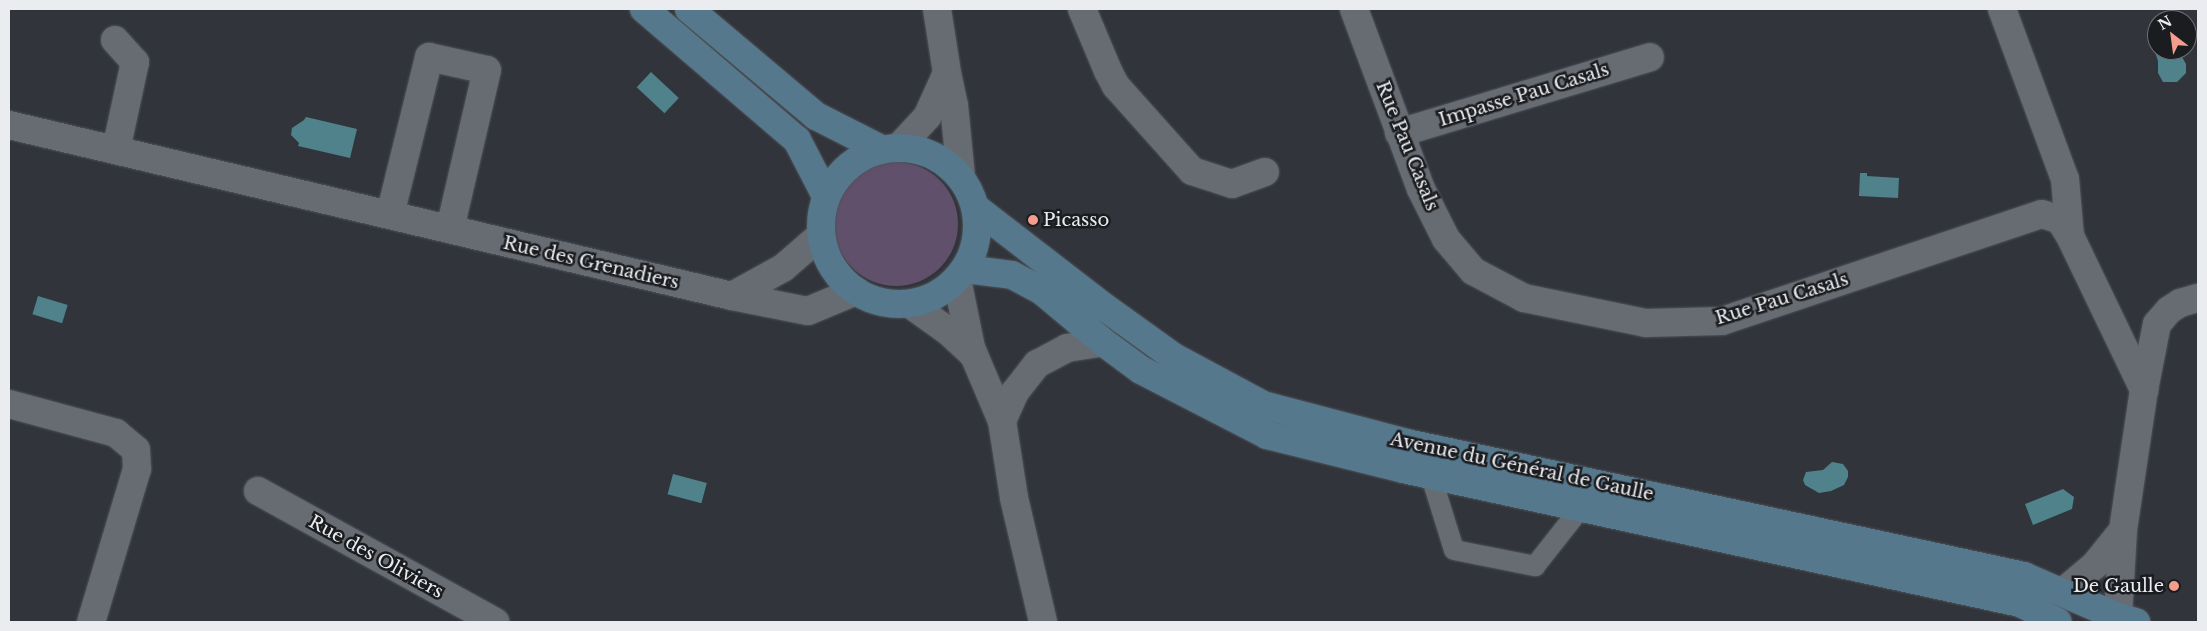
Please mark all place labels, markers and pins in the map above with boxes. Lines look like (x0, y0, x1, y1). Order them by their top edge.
place label: Picasso (1043, 209, 1109, 231)
marker: Picasso (1027, 214, 1039, 226)
place label: De Gaulle (2073, 575, 2164, 597)
marker: De Gaulle (2168, 580, 2180, 592)

